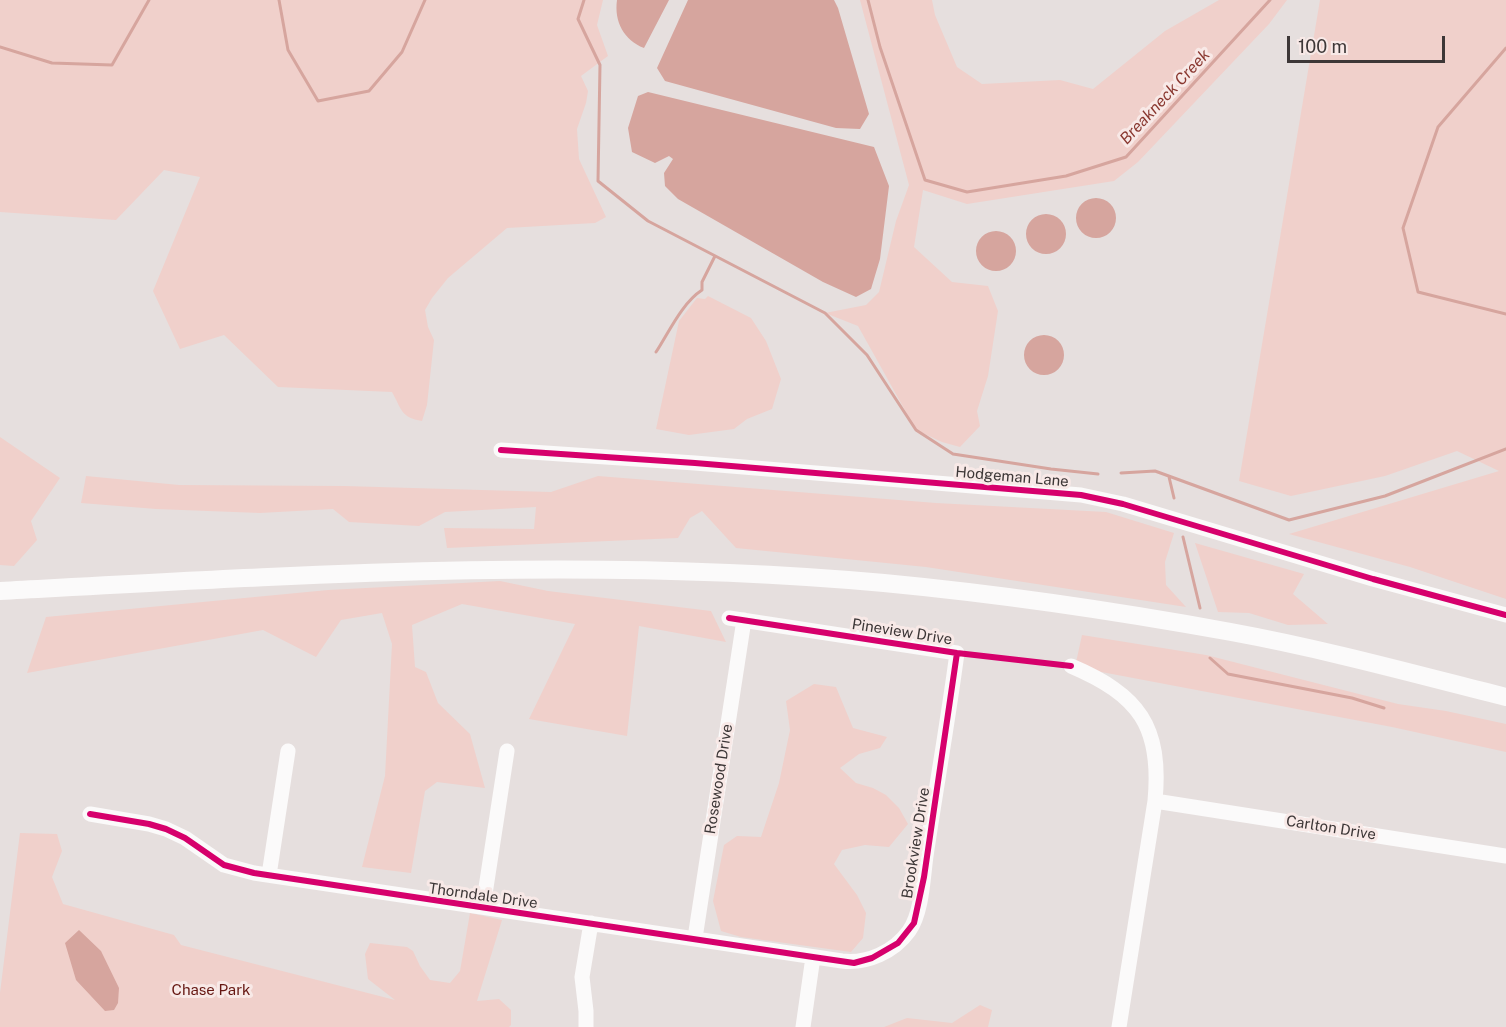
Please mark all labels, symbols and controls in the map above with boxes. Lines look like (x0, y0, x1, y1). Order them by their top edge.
scale bar (1290, 24, 1448, 62)
text: 100 m (1298, 36, 1347, 57)
water label: Breakneck Creek (1116, 45, 1214, 149)
street label: Hodgeman Lane (955, 463, 1069, 491)
street label: Pineview Drive (851, 615, 953, 649)
street label: Rosewood Drive (701, 723, 737, 835)
street label: Brookview Drive (898, 786, 934, 900)
street label: Carlton Drive (1285, 812, 1377, 844)
street label: Thorndale Drive (427, 879, 539, 913)
park label: Chase Park (172, 981, 250, 999)

